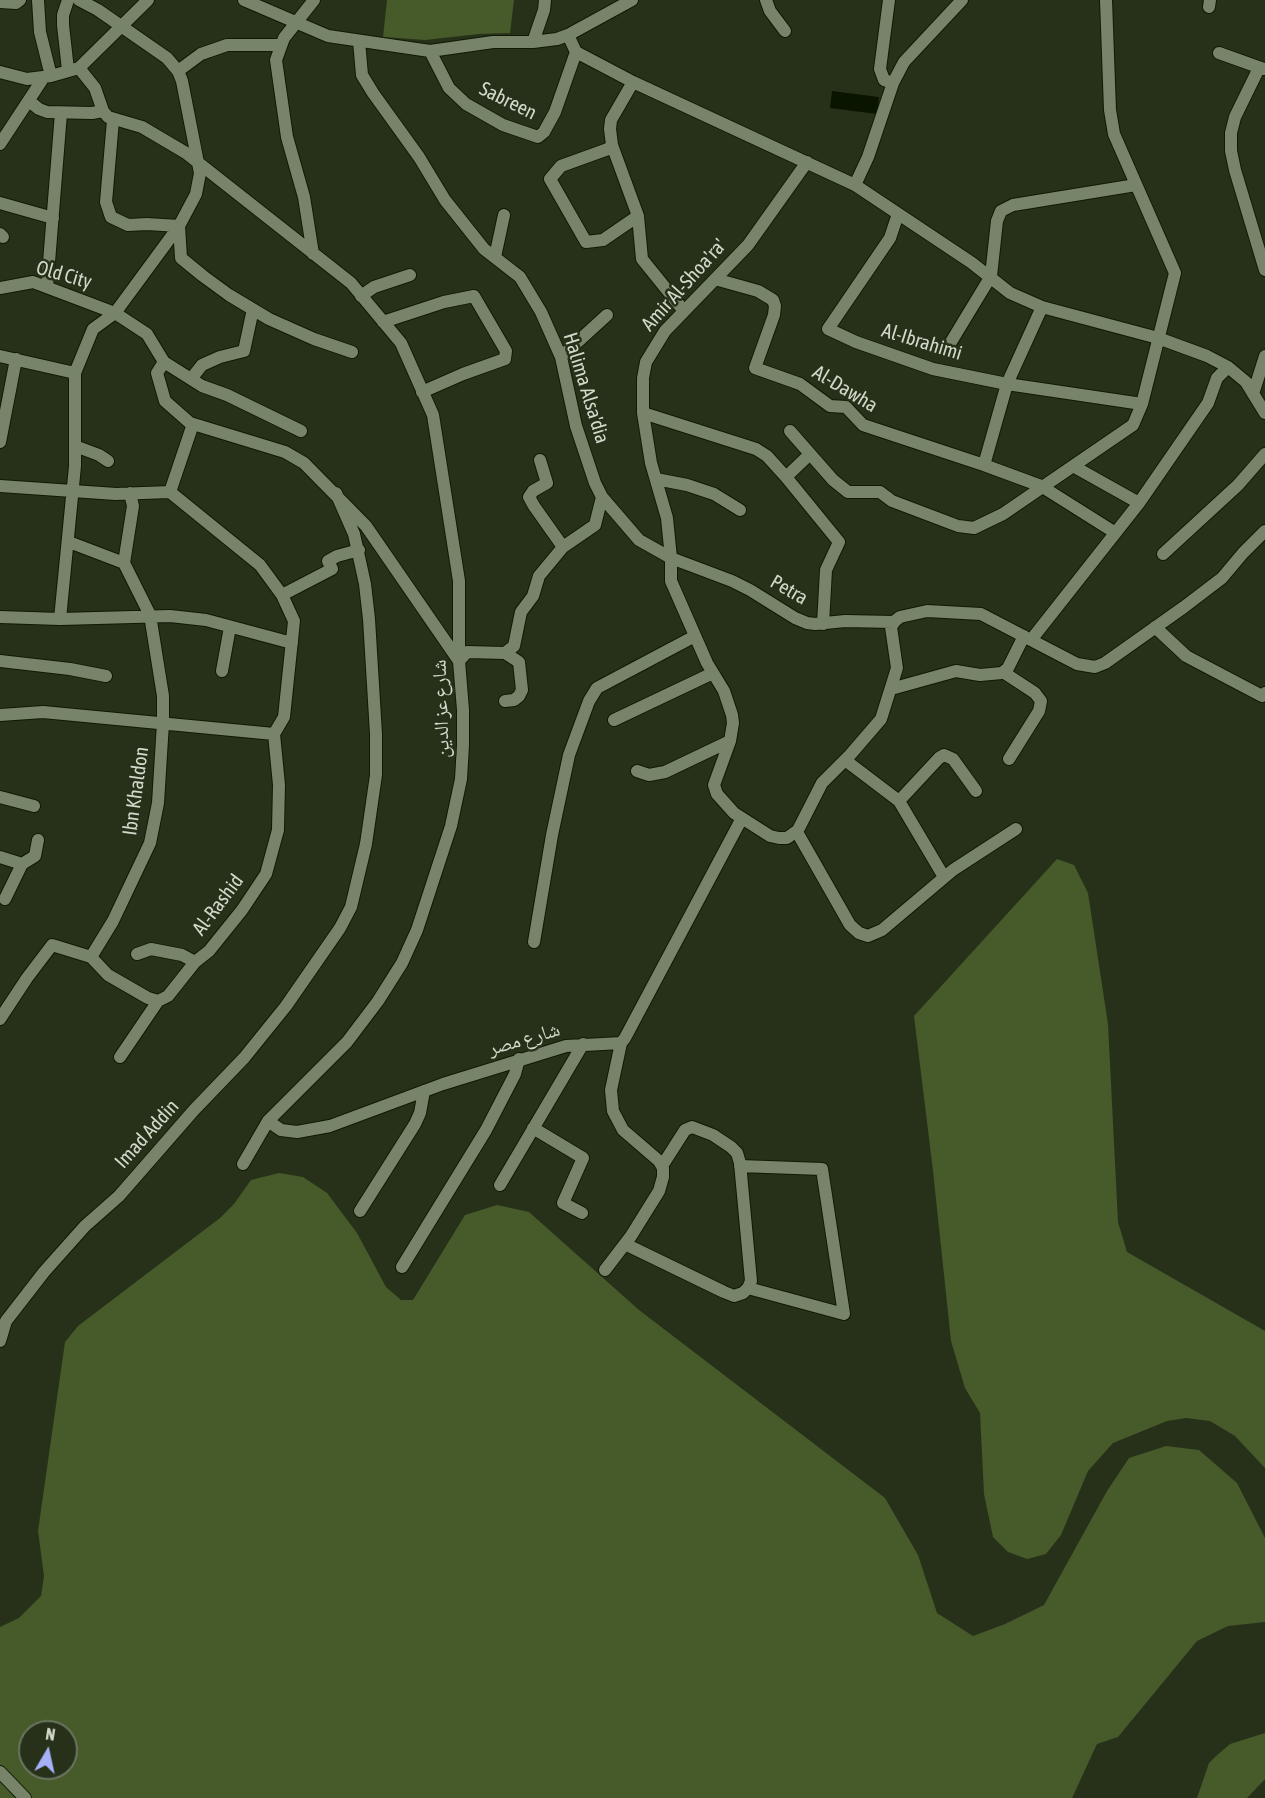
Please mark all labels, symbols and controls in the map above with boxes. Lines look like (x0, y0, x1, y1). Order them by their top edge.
street label: Sabreen (475, 77, 541, 125)
street label: Amir Al-Shoa'ra' (636, 234, 732, 336)
street label: Old City (33, 256, 95, 294)
street label: Al-Ibrahimi (879, 318, 965, 366)
street label: Halima Alsa'dia (558, 330, 614, 446)
street label: Al-Dawha (808, 360, 882, 418)
street label: Petra (766, 570, 812, 610)
street label: شارع عز الدين (427, 659, 455, 759)
street label: Ibn Khaldon (118, 745, 154, 837)
street label: Al-Rashid (187, 870, 249, 940)
street label: شارع مصر (485, 1017, 563, 1061)
street label: Imad Addin (110, 1095, 184, 1173)
north arrow (18, 1720, 78, 1780)
text: N (44, 1725, 57, 1744)

